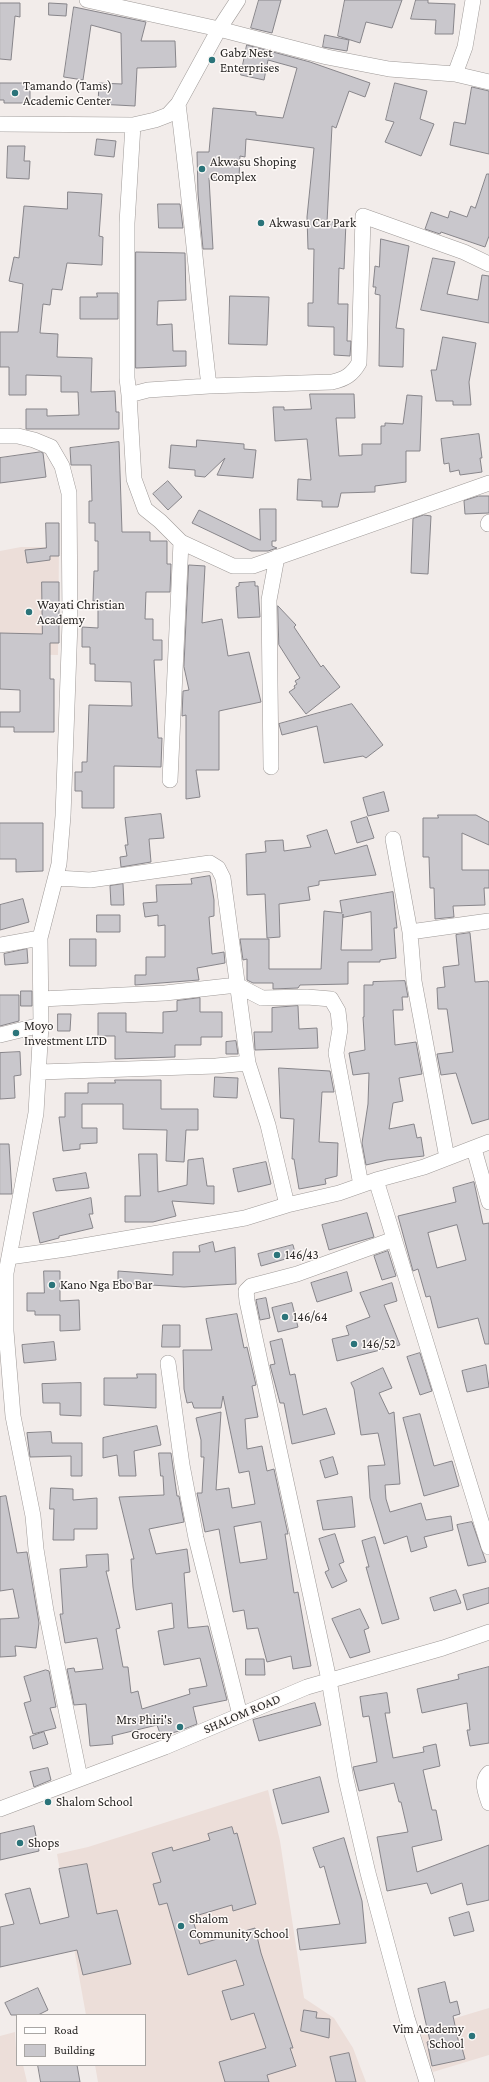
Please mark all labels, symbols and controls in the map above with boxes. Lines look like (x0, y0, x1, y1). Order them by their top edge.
place label: Gabz Nest Enterprises (220, 45, 279, 76)
marker: Gabz Nest Enterprises (207, 55, 217, 65)
place label: Tamando (Tams) Academic Center (23, 78, 112, 109)
marker: Tamando (Tams) Academic Center (10, 88, 20, 98)
place label: Akwasu Shoping Complex (210, 154, 296, 185)
marker: Akwasu Shoping Complex (197, 164, 207, 174)
place label: Akwasu Car Park (269, 215, 356, 231)
marker: Akwasu Car Park (256, 218, 266, 228)
place label: Wayati Christian Academy (37, 597, 125, 628)
marker: Wayati Christian Academy (24, 607, 34, 617)
place label: Moyo Investment LTD (24, 1018, 107, 1049)
marker: Moyo Investment LTD (11, 1028, 21, 1038)
place label: 146/43 (285, 1247, 319, 1263)
marker: 146/43 (272, 1250, 282, 1260)
place label: Kano Nga Ebo Bar (60, 1277, 153, 1293)
marker: Kano Nga Ebo Bar (47, 1280, 57, 1290)
place label: 146/64 (293, 1309, 328, 1325)
marker: 146/64 (280, 1312, 290, 1322)
place label: 146/52 (362, 1336, 396, 1352)
marker: 146/52 (349, 1339, 359, 1349)
street label: SHALOM ROAD (201, 1691, 283, 1737)
place label: Mrs Phiri's Grocery (116, 1712, 172, 1743)
marker: Mrs Phiri's Grocery (175, 1722, 185, 1732)
place label: Shalom School (56, 1794, 133, 1810)
marker: Shalom School (43, 1797, 53, 1807)
place label: Shops (28, 1835, 59, 1851)
marker: Shops (15, 1838, 25, 1848)
place label: Shalom Community School (189, 1911, 289, 1942)
marker: Shalom Community School (176, 1921, 186, 1931)
legend (16, 2014, 146, 2066)
place label: Vim Academy School (393, 2021, 464, 2052)
text: Road (54, 2023, 78, 2037)
marker: Vim Academy School (467, 2031, 477, 2041)
text: Building (54, 2043, 95, 2057)

